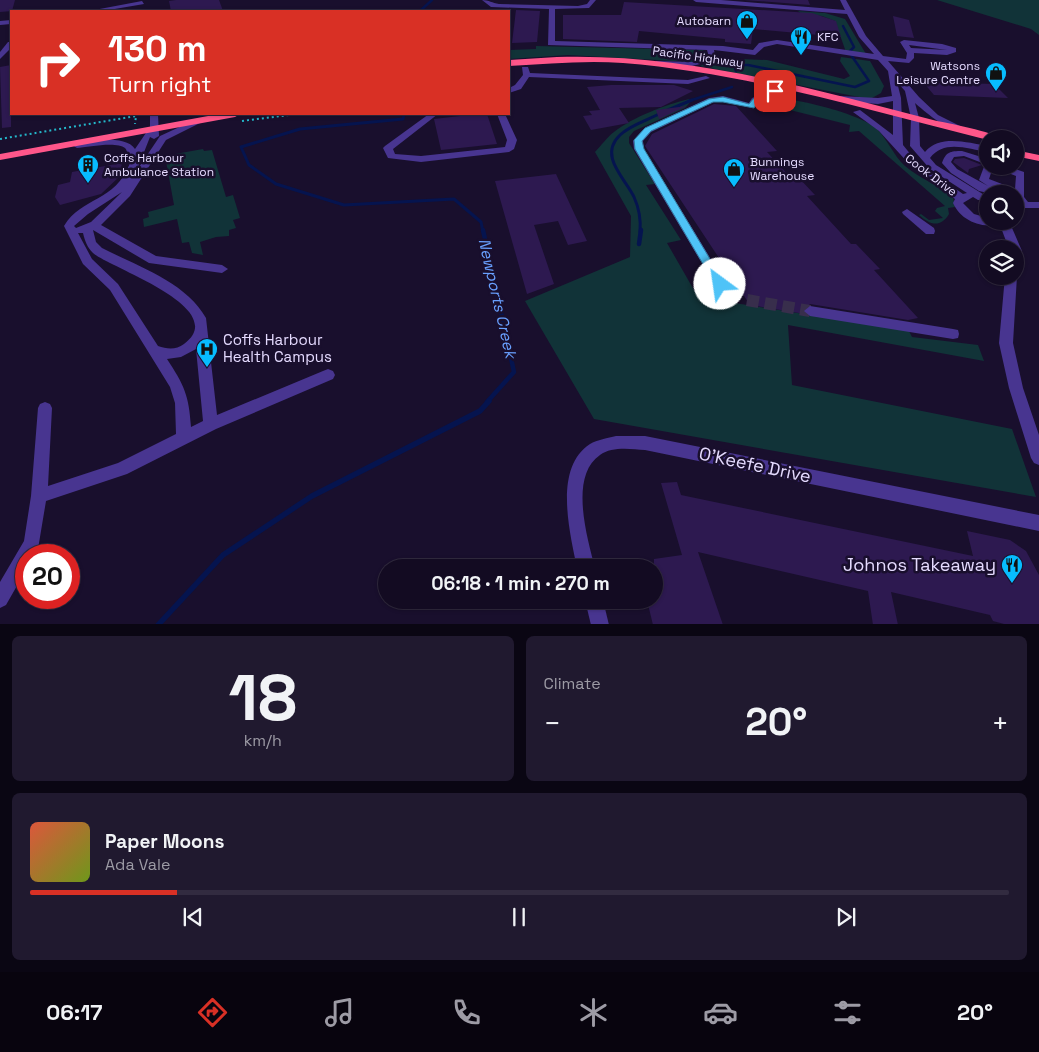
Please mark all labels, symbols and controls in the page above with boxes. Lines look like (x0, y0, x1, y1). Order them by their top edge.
shop icon: Autobarn (735, 9, 759, 40)
place label: Autobarn (677, 13, 731, 29)
restaurant icon: KFC (789, 25, 813, 56)
text: 130 m (108, 27, 207, 71)
place label: KFC (817, 29, 839, 45)
icon: right (25, 30, 90, 95)
street label: Pacific Highway (652, 43, 744, 71)
place label: Watsons Leisure Centre (896, 58, 980, 88)
shop icon: Watsons Leisure Centre (984, 61, 1008, 92)
text: Turn right (108, 70, 211, 98)
pin (754, 70, 796, 112)
icon: arrive (761, 77, 789, 105)
map controls (979, 130, 1024, 285)
button: sound (979, 130, 1024, 175)
place label: Coffs Harbour Ambulance Station (104, 150, 214, 180)
street label: Cook Drive (902, 150, 960, 200)
building icon: Coffs Harbour Ambulance Station (76, 153, 100, 184)
place label: Bunnings Warehouse (750, 154, 814, 184)
shop icon: Bunnings Warehouse (722, 157, 746, 188)
button: search (979, 185, 1024, 230)
water label: Newports Creek (474, 236, 522, 362)
button: layers (979, 240, 1024, 285)
position arrow (693, 257, 745, 309)
place label: Coffs Harbour Health Campus (223, 330, 332, 366)
hospital icon: Coffs Harbour Health Campus (195, 337, 219, 368)
street label: O'Keefe Drive (697, 441, 813, 488)
speed limit sign: 20 (15, 544, 80, 609)
place label: Johnos Takeaway (843, 553, 996, 576)
restaurant icon: Johnos Takeaway (1000, 553, 1024, 584)
text: 06:18 · 1 min · 270 m (431, 571, 610, 596)
text: 18 (229, 656, 297, 739)
text: Climate (544, 673, 601, 694)
text: 20° (745, 698, 807, 746)
text: − (544, 705, 561, 741)
text: + (992, 705, 1009, 741)
text: km/h (244, 730, 282, 751)
text: Paper Moons (105, 829, 224, 854)
text: Ada Vale (105, 854, 170, 875)
icon: previous (179, 903, 207, 931)
icon: pause (505, 903, 533, 931)
icon: next (832, 903, 860, 931)
icon: directions (195, 995, 230, 1030)
icon: music (322, 995, 357, 1030)
icon: phone (449, 995, 484, 1030)
icon: climate (576, 995, 611, 1030)
icon: car (703, 995, 738, 1030)
icon: filters (830, 995, 865, 1030)
text: 06:17 (46, 998, 103, 1026)
text: 20° (957, 998, 993, 1026)

